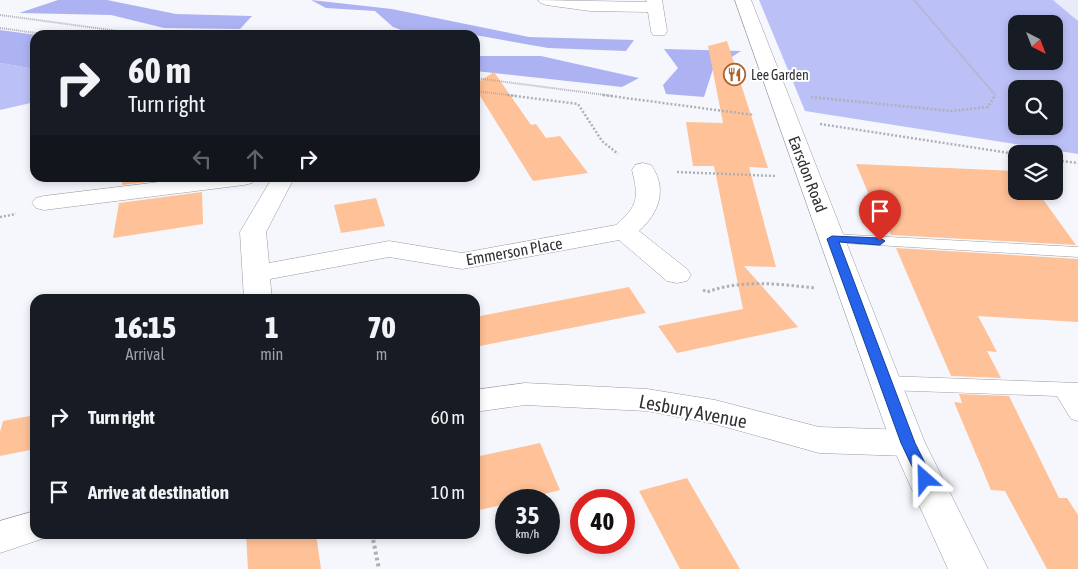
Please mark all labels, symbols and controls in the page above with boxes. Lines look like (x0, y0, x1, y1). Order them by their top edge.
north arrow (1008, 15, 1062, 70)
map controls (1008, 15, 1063, 200)
icon: right (45, 50, 110, 115)
text: 60 m (128, 50, 191, 90)
restaurant icon: Lee Garden (723, 63, 747, 87)
place label: Lee Garden (751, 67, 809, 83)
button: search (1008, 80, 1063, 135)
text: Turn right (128, 91, 205, 117)
street label: Earsdon Road (785, 133, 831, 215)
icon: left (188, 145, 216, 173)
icon: ahead (241, 145, 269, 173)
icon: right (294, 145, 322, 173)
button: layers (1008, 145, 1063, 200)
pin (859, 190, 901, 241)
icon: arrive (866, 197, 894, 225)
street label: Emmerson Place (464, 234, 564, 268)
text: 16:15 (114, 310, 176, 344)
text: 1 (265, 310, 279, 344)
text: 70 (368, 310, 396, 344)
text: Arrival (126, 345, 165, 363)
text: min (260, 345, 283, 363)
text: m (376, 345, 387, 363)
street label: Lesbury Avenue (637, 390, 749, 432)
icon: right (45, 403, 73, 431)
text: Turn right (88, 406, 155, 428)
text: 60 m (431, 406, 465, 428)
position arrow (898, 452, 950, 504)
icon: arrive (45, 478, 73, 506)
text: Arrive at destination (88, 481, 229, 503)
text: 10 m (431, 481, 465, 503)
speed limit sign: 40 (570, 489, 635, 554)
text: 35 (516, 501, 539, 529)
text: km/h (516, 527, 539, 541)

